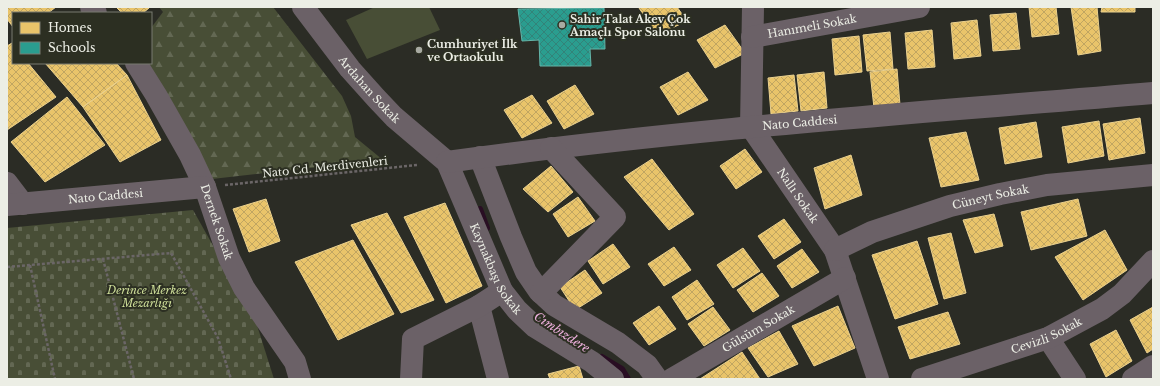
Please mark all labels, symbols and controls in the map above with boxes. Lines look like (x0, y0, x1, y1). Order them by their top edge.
street label: Hanımeli Sokak (766, 11, 858, 41)
legend (12, 12, 152, 64)
place label: Sahir Talat Akev Çok Amaçlı Spor Salonu (569, 12, 691, 39)
text: Homes (48, 20, 92, 35)
marker: Sahir Talat Akev Çok Amaçlı Spor Salonu (557, 20, 567, 30)
place label: Cumhuriyet İlk ve Ortaokulu (427, 36, 518, 64)
text: Schools (48, 40, 95, 55)
marker: Cumhuriyet İlk ve Ortaokulu (414, 45, 424, 55)
street label: Ardahan Sokak (335, 52, 403, 126)
street label: Nato Caddesi (762, 112, 838, 133)
street label: Nato Cd. Merdivenleri (262, 153, 389, 181)
street label: Nallı Sokak (774, 165, 822, 226)
street label: Dernek Sokak (198, 182, 236, 262)
street label: Cüneyt Sokak (951, 182, 1030, 212)
street label: Nato Caddesi (68, 186, 144, 206)
street label: Kaynakbaşı Sokak (467, 221, 525, 318)
park label: Derince Merkez Mezarlığı (106, 283, 187, 310)
street label: Gülsüm Sokak (719, 302, 797, 355)
water label: Cımbızdere (531, 308, 593, 356)
street label: Cevizli Sokak (1009, 314, 1085, 357)

